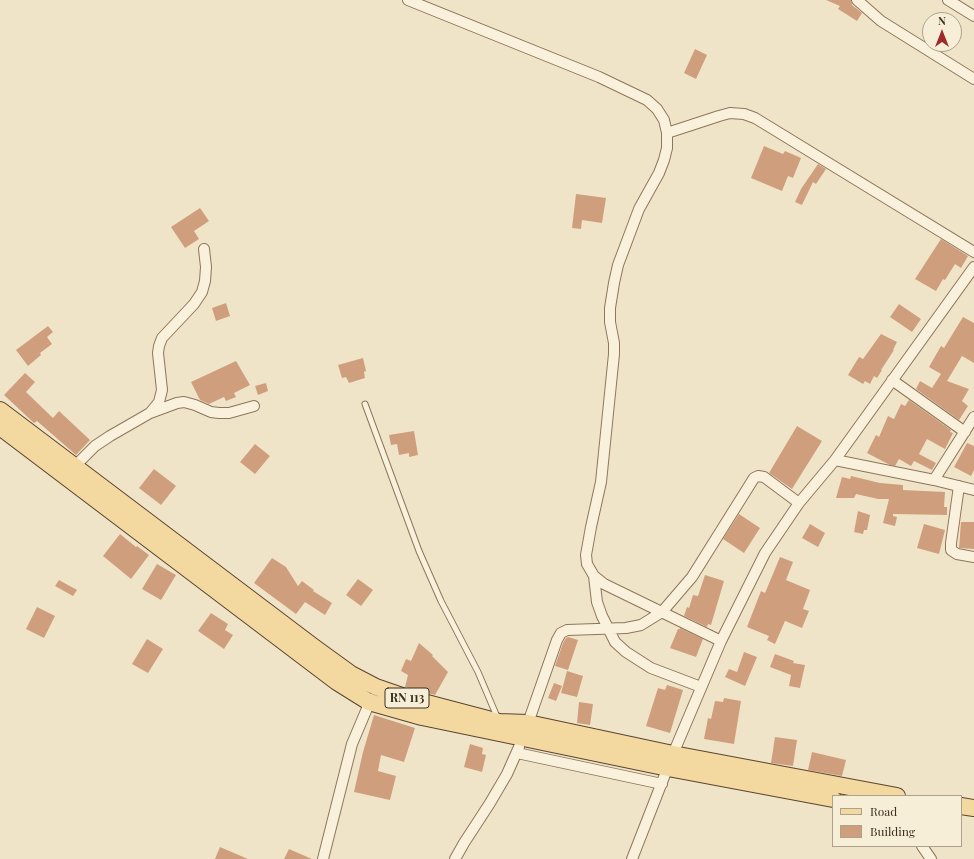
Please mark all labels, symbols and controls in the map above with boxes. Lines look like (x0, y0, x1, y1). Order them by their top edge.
north arrow (922, 12, 962, 52)
text: N (938, 13, 946, 28)
road number: RN 113 (385, 688, 429, 708)
legend (832, 795, 962, 847)
text: Road (870, 803, 897, 819)
text: Building (870, 823, 915, 839)

